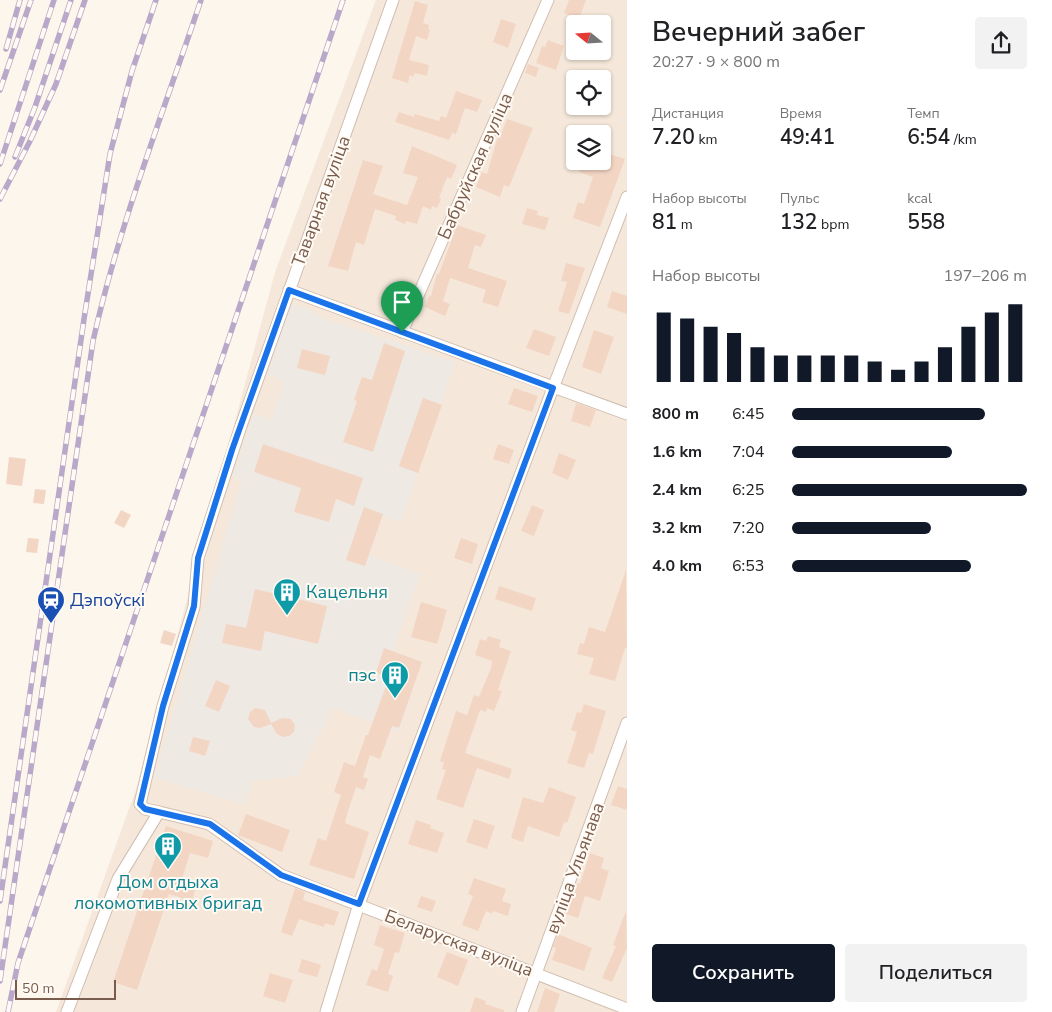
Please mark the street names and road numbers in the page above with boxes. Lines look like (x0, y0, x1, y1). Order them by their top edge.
street label: Бабруйская вуліца (432, 89, 518, 243)
street label: Таварная вуліца (286, 132, 356, 270)
street label: вуліца Ульянава (540, 799, 610, 937)
street label: Беларуская вуліца (381, 904, 537, 982)

